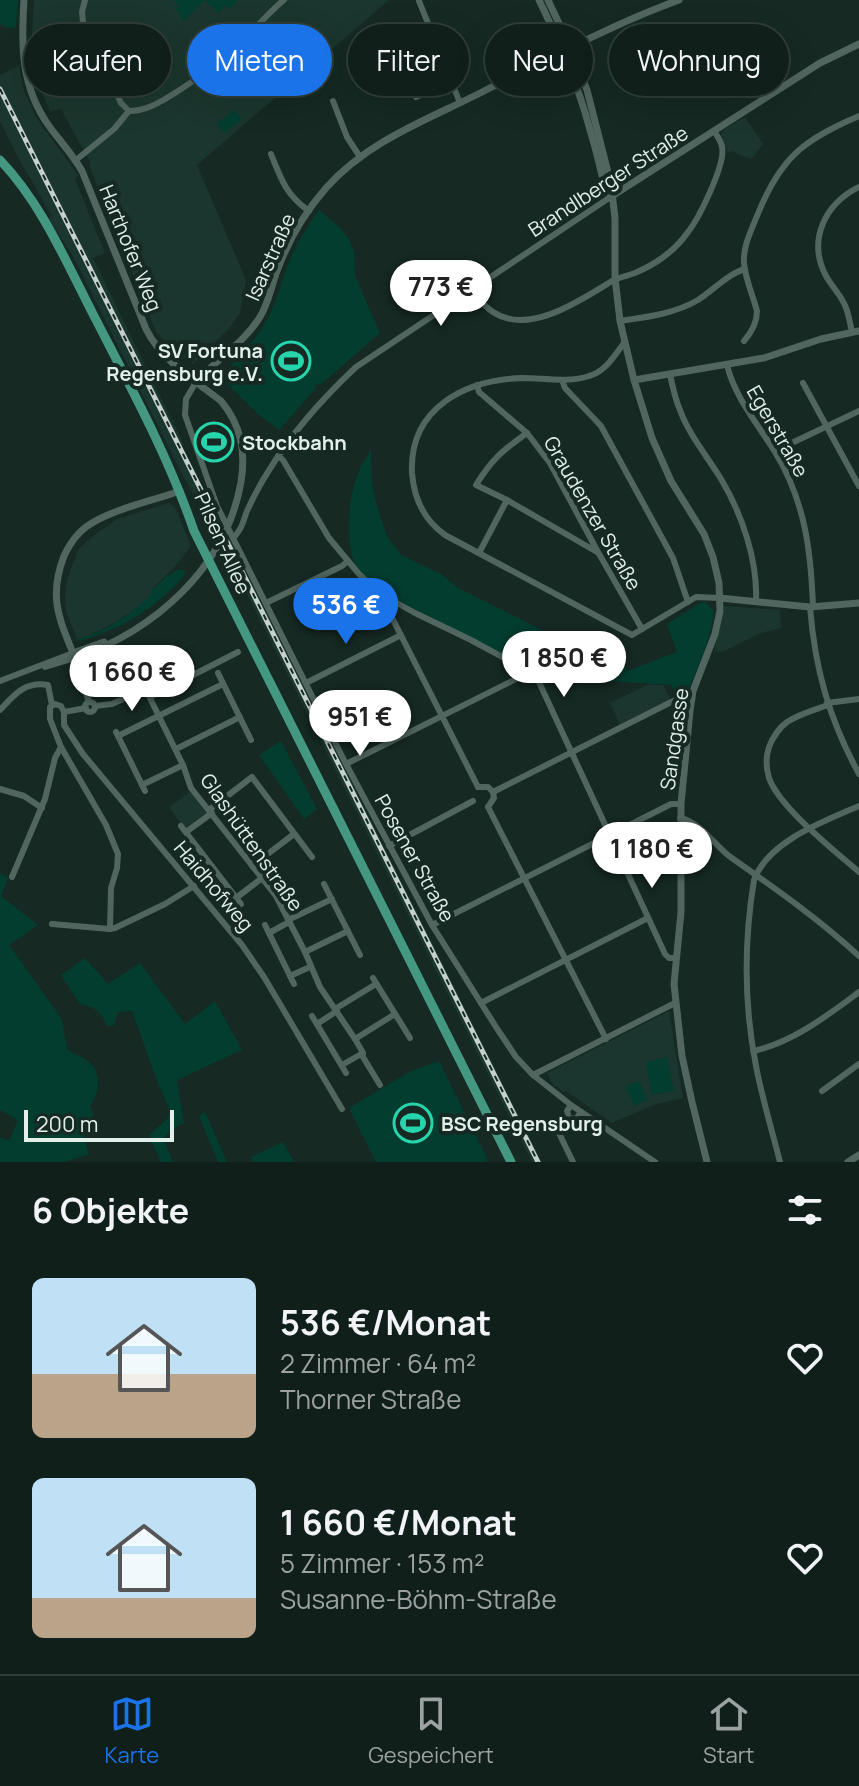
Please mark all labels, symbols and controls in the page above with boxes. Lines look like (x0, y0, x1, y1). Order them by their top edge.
chip: Kaufen (24, 24, 171, 96)
chip: Mieten (187, 24, 332, 96)
chip: Filter (348, 24, 469, 96)
chip: Neu (485, 24, 593, 96)
chip: Wohnung (609, 24, 789, 96)
street label: Brandlberger Straße (523, 119, 693, 243)
street label: Harthofer Weg (93, 181, 169, 315)
street label: Isarstraße (239, 209, 301, 305)
pin: 773 € (385, 260, 497, 328)
text: 773 € (408, 268, 474, 304)
place label: SV Fortuna Regensburg e.V. (106, 337, 263, 387)
sports icon: SV Fortuna Regensburg e.V. (270, 340, 312, 382)
street label: Egerstraße (741, 380, 815, 482)
sports icon: Stockbahn (193, 421, 235, 463)
place label: Stockbahn (242, 429, 347, 456)
street label: Graudenzer Straße (538, 431, 648, 595)
street label: Pilsen-Allee (189, 488, 257, 598)
pin: 536 € (290, 578, 402, 646)
text: 536 € (311, 586, 381, 622)
pin: 1 850 € (490, 631, 638, 699)
text: 1 850 € (520, 639, 608, 675)
pin: 1 660 € (58, 645, 206, 713)
text: 1 660 € (88, 653, 176, 689)
street label: Sandgasse (653, 686, 695, 792)
pin: 951 € (304, 690, 416, 758)
text: 951 € (327, 698, 393, 734)
street label: Glashüttenstraße (194, 768, 310, 916)
street label: Posener Straße (369, 789, 461, 927)
pin: 1 180 € (578, 822, 726, 890)
text: 1 180 € (610, 830, 694, 866)
street label: Haidhofweg (168, 835, 260, 937)
sports icon: BSC Regensburg (392, 1102, 434, 1144)
scale bar (24, 1106, 174, 1142)
text: 200 m (36, 1109, 98, 1139)
place label: BSC Regensburg (441, 1110, 603, 1137)
text: 6 Objekte (32, 1187, 189, 1233)
icon: filters (783, 1188, 827, 1232)
text: 536 €/Monat (280, 1299, 491, 1345)
icon: home (96, 1310, 192, 1406)
icon: heart (783, 1336, 827, 1380)
text: 2 Zimmer · 64 m² (280, 1345, 476, 1381)
text: Thorner Straße (280, 1381, 461, 1417)
text: 1 660 €/Monat (280, 1499, 517, 1545)
icon: home (96, 1510, 192, 1606)
icon: heart (783, 1536, 827, 1580)
text: 5 Zimmer · 153 m² (280, 1545, 484, 1581)
text: Susanne-Böhm-Straße (280, 1581, 557, 1617)
tab: Karte (105, 1692, 159, 1770)
tab: Gespeichert (368, 1692, 494, 1770)
tab: Start (703, 1692, 754, 1770)

